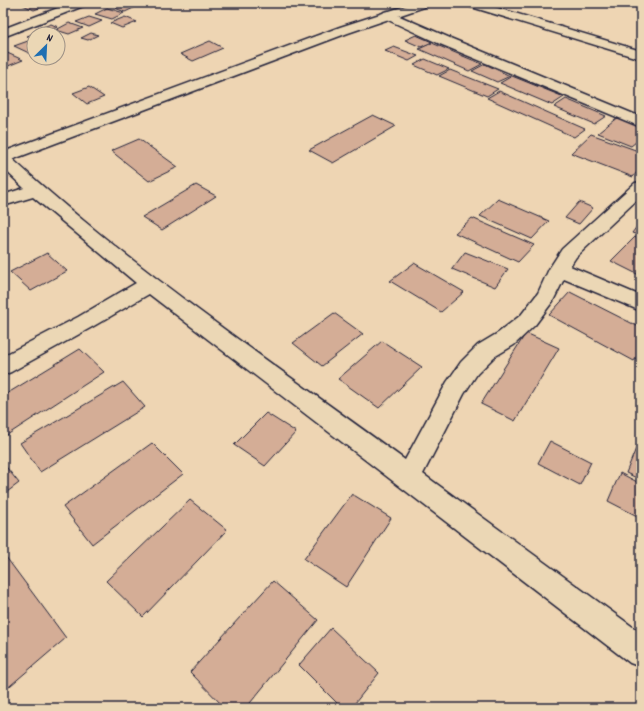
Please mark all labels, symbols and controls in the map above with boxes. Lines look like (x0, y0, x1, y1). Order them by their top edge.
north arrow (26, 26, 66, 66)
text: N (44, 30, 56, 47)

